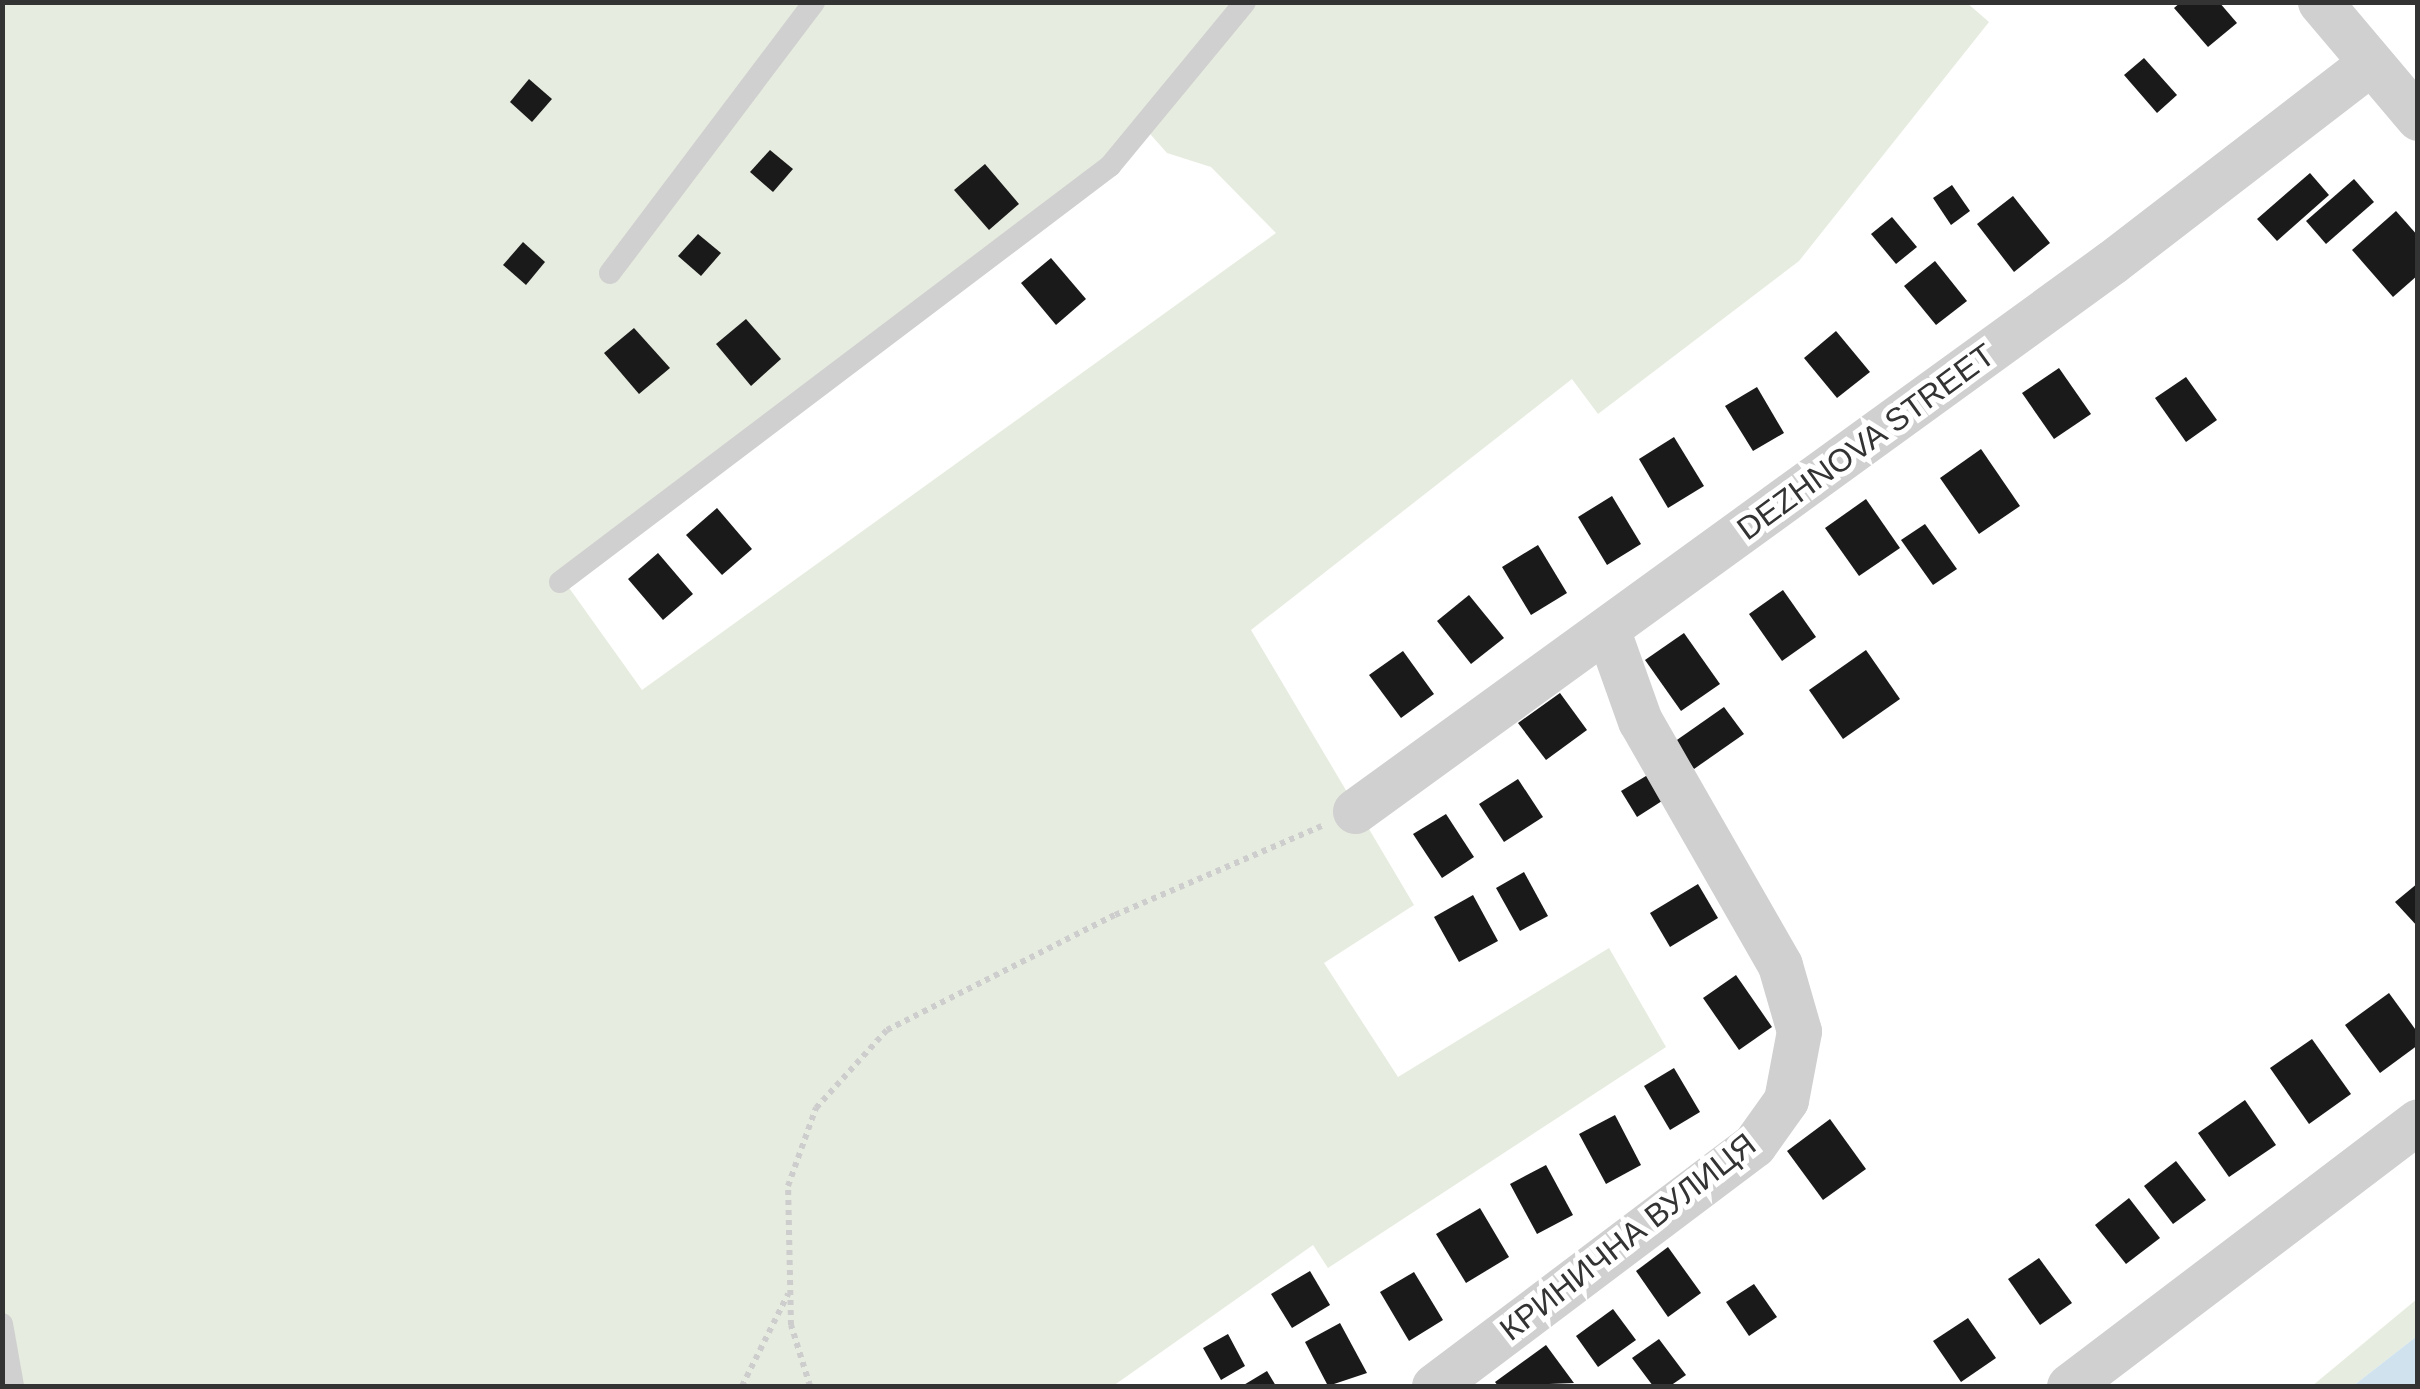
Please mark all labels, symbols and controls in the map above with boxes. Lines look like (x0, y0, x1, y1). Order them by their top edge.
street label: DEZHNOVA STREET (1729, 335, 2003, 549)
street label: КРИНИЧНА ВУЛИЦЯ (1492, 1125, 1764, 1349)

